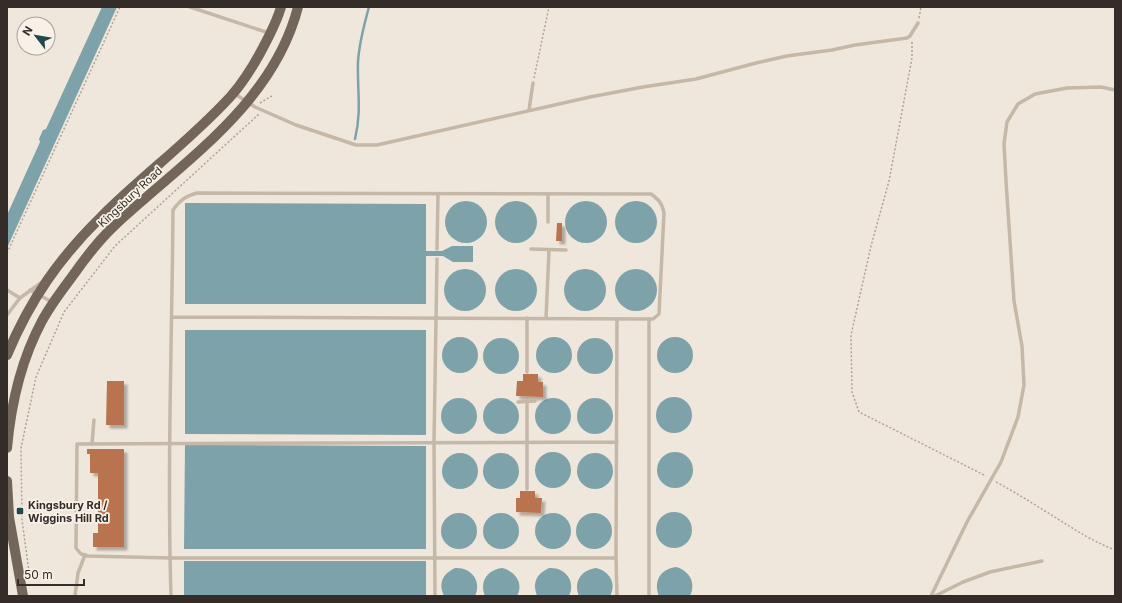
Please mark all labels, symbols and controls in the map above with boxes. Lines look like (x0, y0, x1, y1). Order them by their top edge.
north arrow (16, 16, 56, 56)
text: N (19, 24, 36, 38)
street label: Kingsbury Road (95, 164, 165, 230)
place label: Kingsbury Rd / Wiggins Hill Rd (28, 498, 109, 525)
marker: Kingsbury Rd / Wiggins Hill Rd (15, 506, 25, 516)
scale bar (18, 561, 84, 587)
text: 50 m (24, 567, 53, 582)

